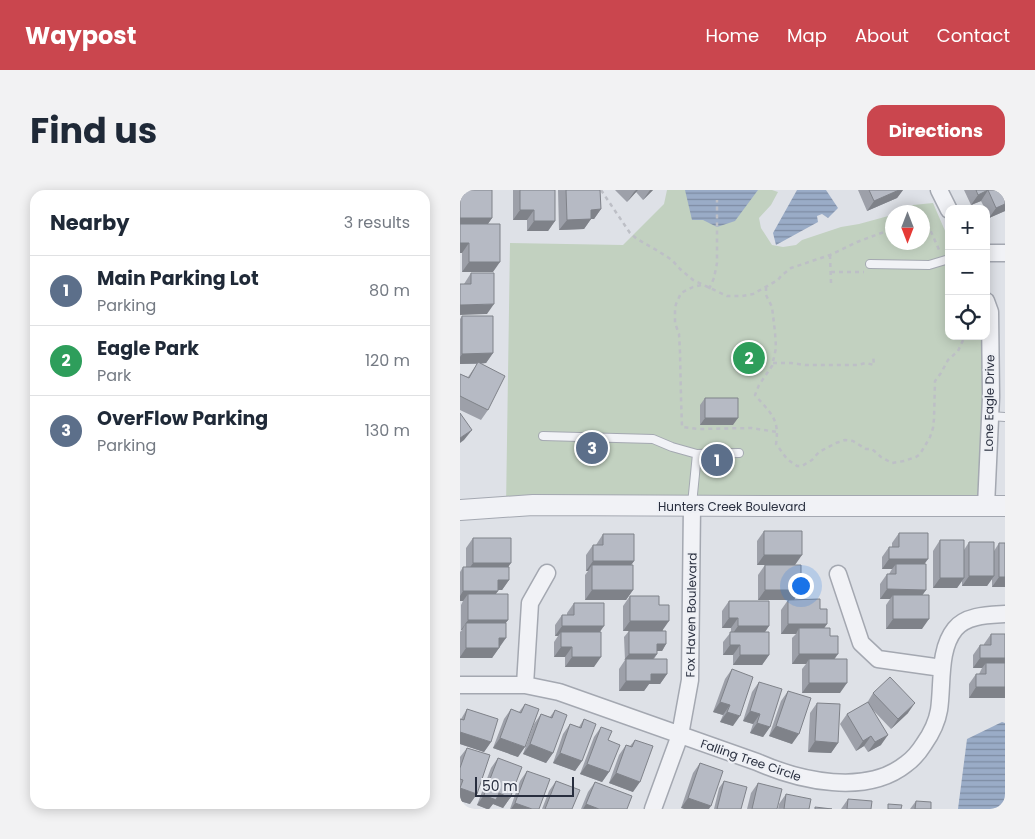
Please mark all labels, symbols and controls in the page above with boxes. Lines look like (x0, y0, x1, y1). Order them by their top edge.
text: Waypost (25, 19, 136, 52)
text: Home (705, 23, 759, 48)
text: Map (787, 23, 827, 48)
text: About (855, 23, 909, 48)
text: Contact (937, 23, 1010, 48)
button: Directions (867, 105, 1005, 156)
text: Find us (30, 106, 157, 155)
north arrow (885, 205, 930, 250)
map controls (945, 205, 990, 340)
button: + (945, 205, 990, 250)
text: Nearby (50, 208, 130, 237)
text: 3 results (344, 211, 410, 234)
button: − (945, 250, 990, 295)
text: Main Parking Lot (97, 265, 259, 292)
text: 1 (63, 279, 69, 302)
text: 80 m (369, 279, 410, 302)
text: Parking (97, 294, 156, 317)
button: locate (945, 295, 990, 340)
text: Eagle Park (97, 335, 199, 362)
pin: 2 (733, 339, 765, 377)
text: 2 (61, 349, 71, 372)
text: 120 m (365, 349, 410, 372)
street label: Lone Eagle Drive (980, 354, 998, 452)
text: Park (97, 364, 131, 387)
text: OverFlow Parking (97, 405, 268, 432)
text: 3 (61, 419, 71, 442)
text: 130 m (365, 419, 410, 442)
pin: 3 (576, 429, 608, 467)
text: Parking (97, 434, 156, 457)
pin: 1 (701, 441, 733, 479)
street label: Hunters Creek Boulevard (658, 498, 806, 515)
street label: Fox Haven Boulevard (681, 553, 701, 677)
your location (788, 573, 814, 599)
street label: Falling Tree Circle (698, 735, 804, 785)
scale bar (475, 774, 574, 797)
text: 50 m (482, 776, 518, 796)

